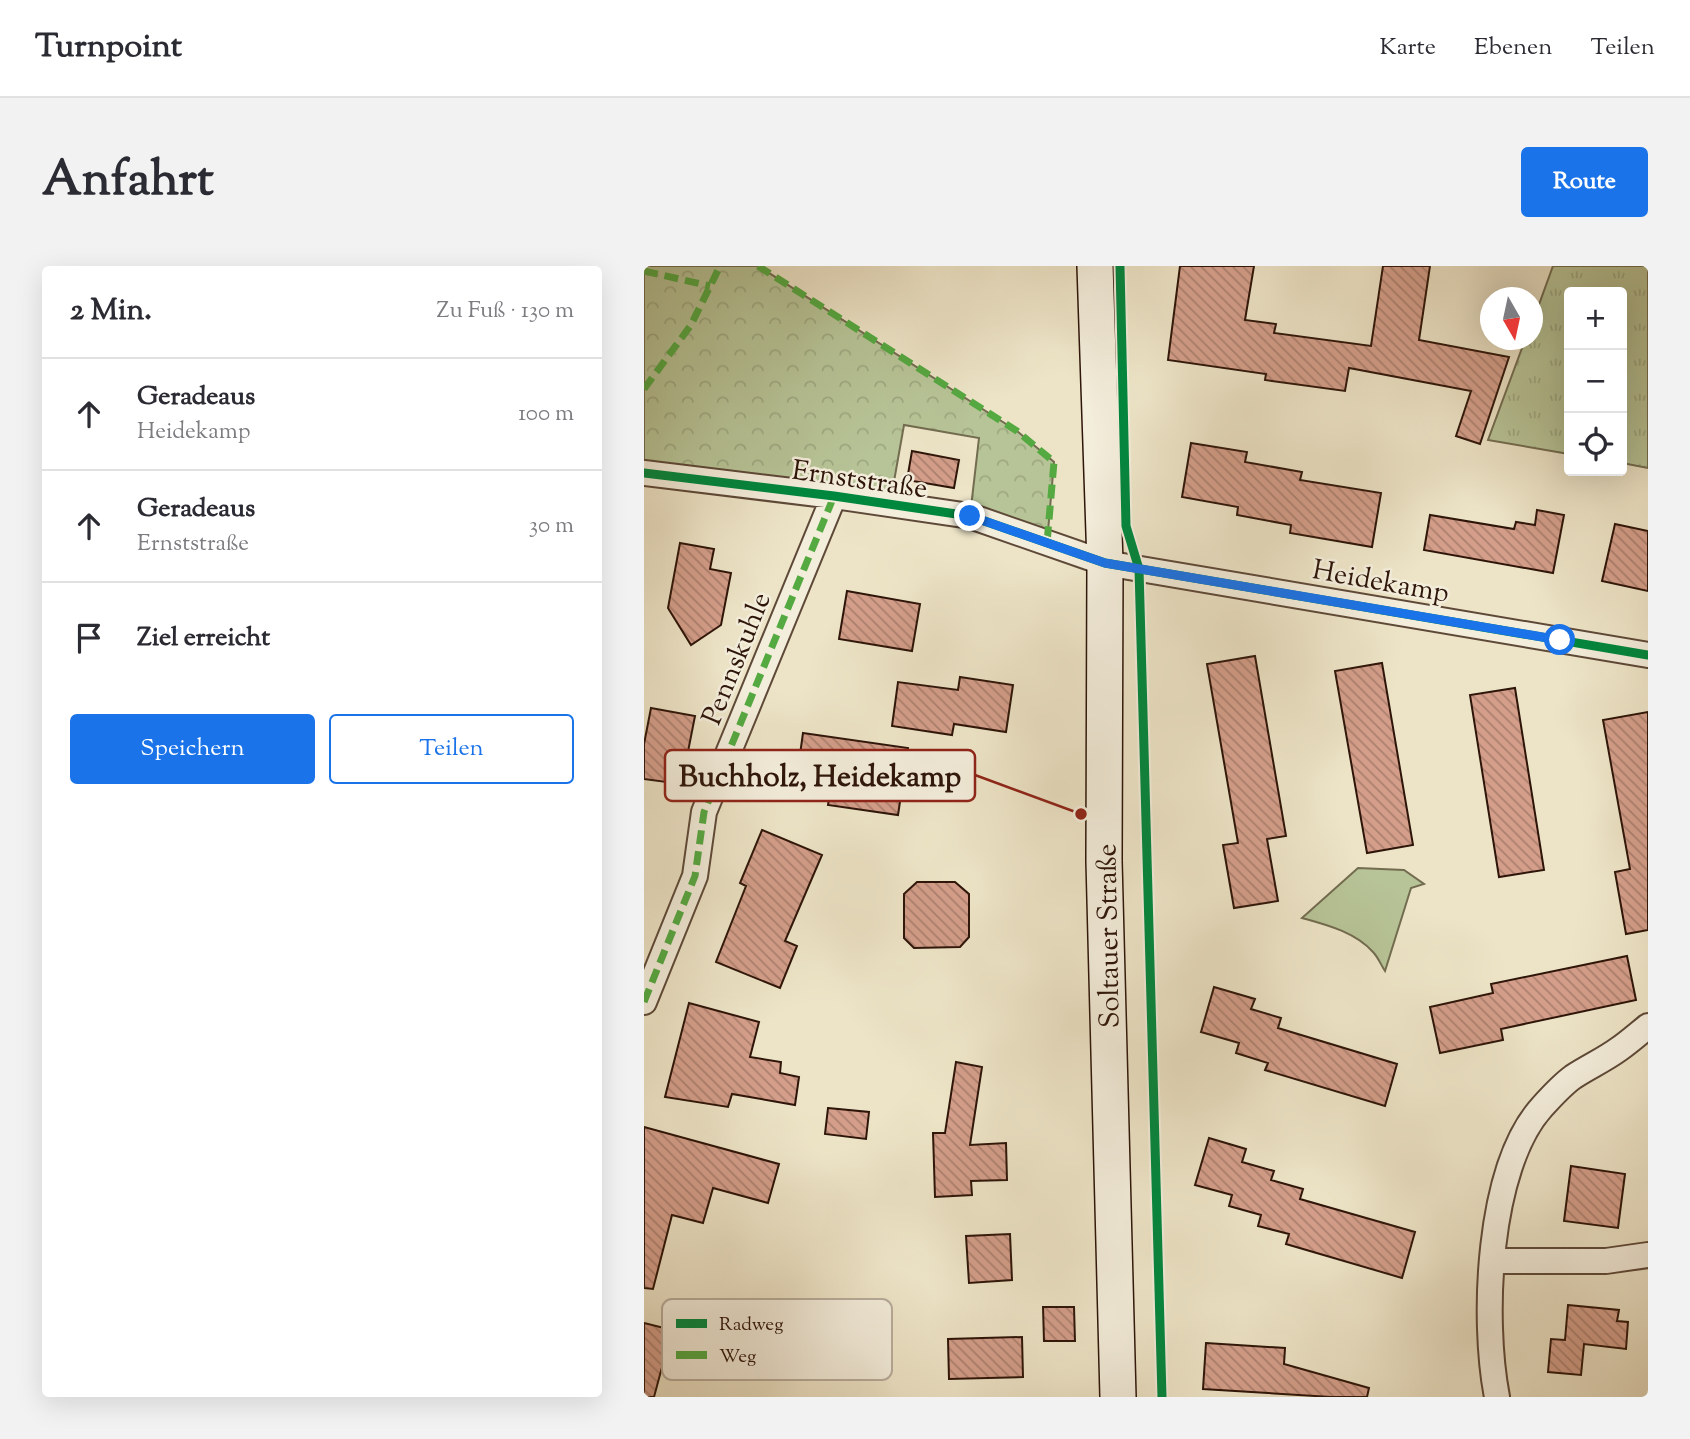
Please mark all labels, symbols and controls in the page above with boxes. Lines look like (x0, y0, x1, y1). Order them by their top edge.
text: Turnpoint (35, 24, 182, 72)
text: Karte (1379, 31, 1436, 65)
text: Ebenen (1474, 31, 1552, 65)
text: Teilen (1590, 31, 1655, 65)
text: Anfahrt (42, 147, 214, 217)
button: Route (1521, 147, 1648, 217)
north arrow (1480, 287, 1543, 350)
map controls (1564, 287, 1627, 476)
button: + (1564, 287, 1627, 350)
text: 2 Min. (70, 290, 152, 333)
text: Zu Fuß · 130 m (437, 295, 574, 328)
button: − (1564, 350, 1627, 413)
text: Geradeaus (137, 379, 255, 416)
icon: ahead (70, 395, 108, 433)
text: 100 m (518, 398, 574, 431)
button: locate (1564, 413, 1627, 476)
text: Heidekamp (137, 416, 250, 449)
street label: Ernststraße (789, 452, 930, 510)
text: Geradeaus (137, 491, 255, 528)
route end (954, 500, 985, 531)
icon: ahead (70, 507, 108, 545)
text: 30 m (529, 510, 574, 543)
text: Ernststraße (137, 528, 249, 561)
street label: Heidekamp (1309, 551, 1452, 615)
street label: Pennskuhle (693, 587, 782, 731)
icon: arrive (70, 619, 108, 657)
text: Ziel erreicht (137, 620, 270, 657)
route start (1544, 624, 1575, 655)
button: Speichern (70, 714, 315, 784)
button: Teilen (329, 714, 574, 784)
callout: Buchholz, Heidekamp (665, 750, 975, 801)
text: Buchholz, Heidekamp (679, 757, 961, 800)
street label: Soltauer Straße (1088, 843, 1132, 1029)
legend (662, 1299, 892, 1380)
text: Radweg (719, 1312, 783, 1339)
text: Weg (719, 1344, 756, 1371)

